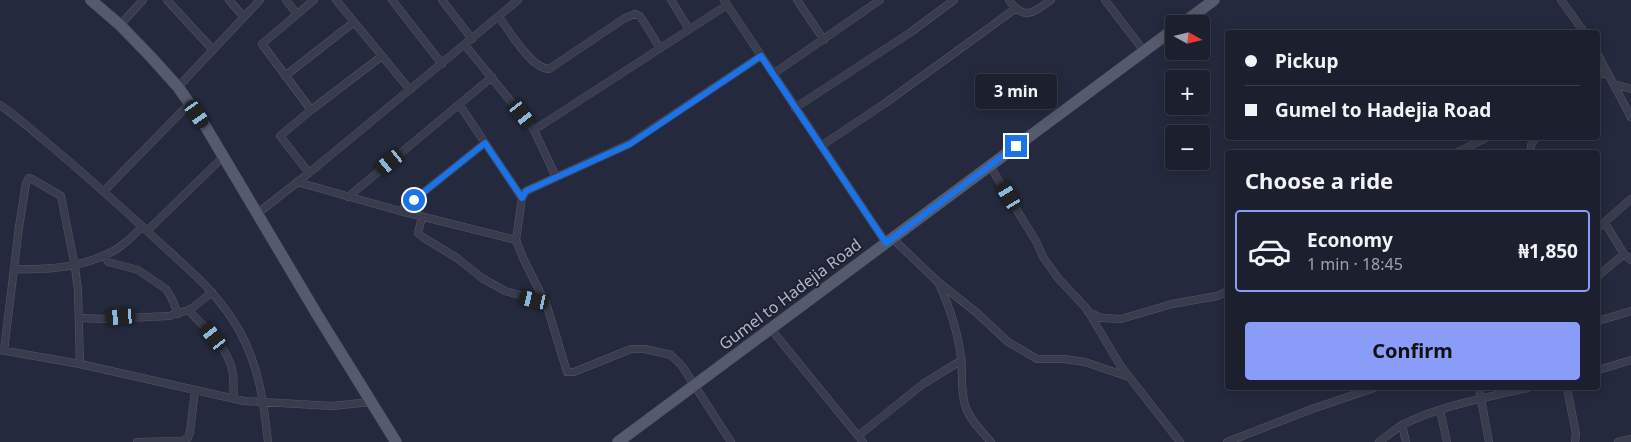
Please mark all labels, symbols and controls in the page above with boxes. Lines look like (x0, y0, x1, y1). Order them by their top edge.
north arrow (1165, 15, 1210, 60)
map controls (1165, 15, 1210, 170)
text: Pickup (1275, 48, 1338, 74)
button: + (1165, 70, 1210, 115)
callout: 3 min (975, 74, 1057, 108)
text: 3 min (994, 80, 1038, 102)
car (182, 97, 211, 131)
text: Gumel to Hadejia Road (1275, 97, 1491, 123)
car (506, 98, 537, 130)
button: − (1165, 125, 1210, 170)
route end (1005, 135, 1027, 157)
car (373, 147, 406, 177)
text: Choose a ride (1245, 165, 1393, 195)
car (994, 179, 1023, 213)
route start (403, 189, 425, 211)
text: Economy (1307, 227, 1393, 253)
icon: car (1247, 229, 1292, 274)
street label: Gumel to Hadejia Road (714, 233, 866, 355)
text: ₦1,850 (1518, 238, 1578, 264)
text: 1 min · 18:45 (1307, 253, 1403, 275)
car (517, 289, 550, 311)
car (105, 308, 136, 326)
car (198, 321, 229, 353)
button: Confirm (1245, 322, 1580, 380)

